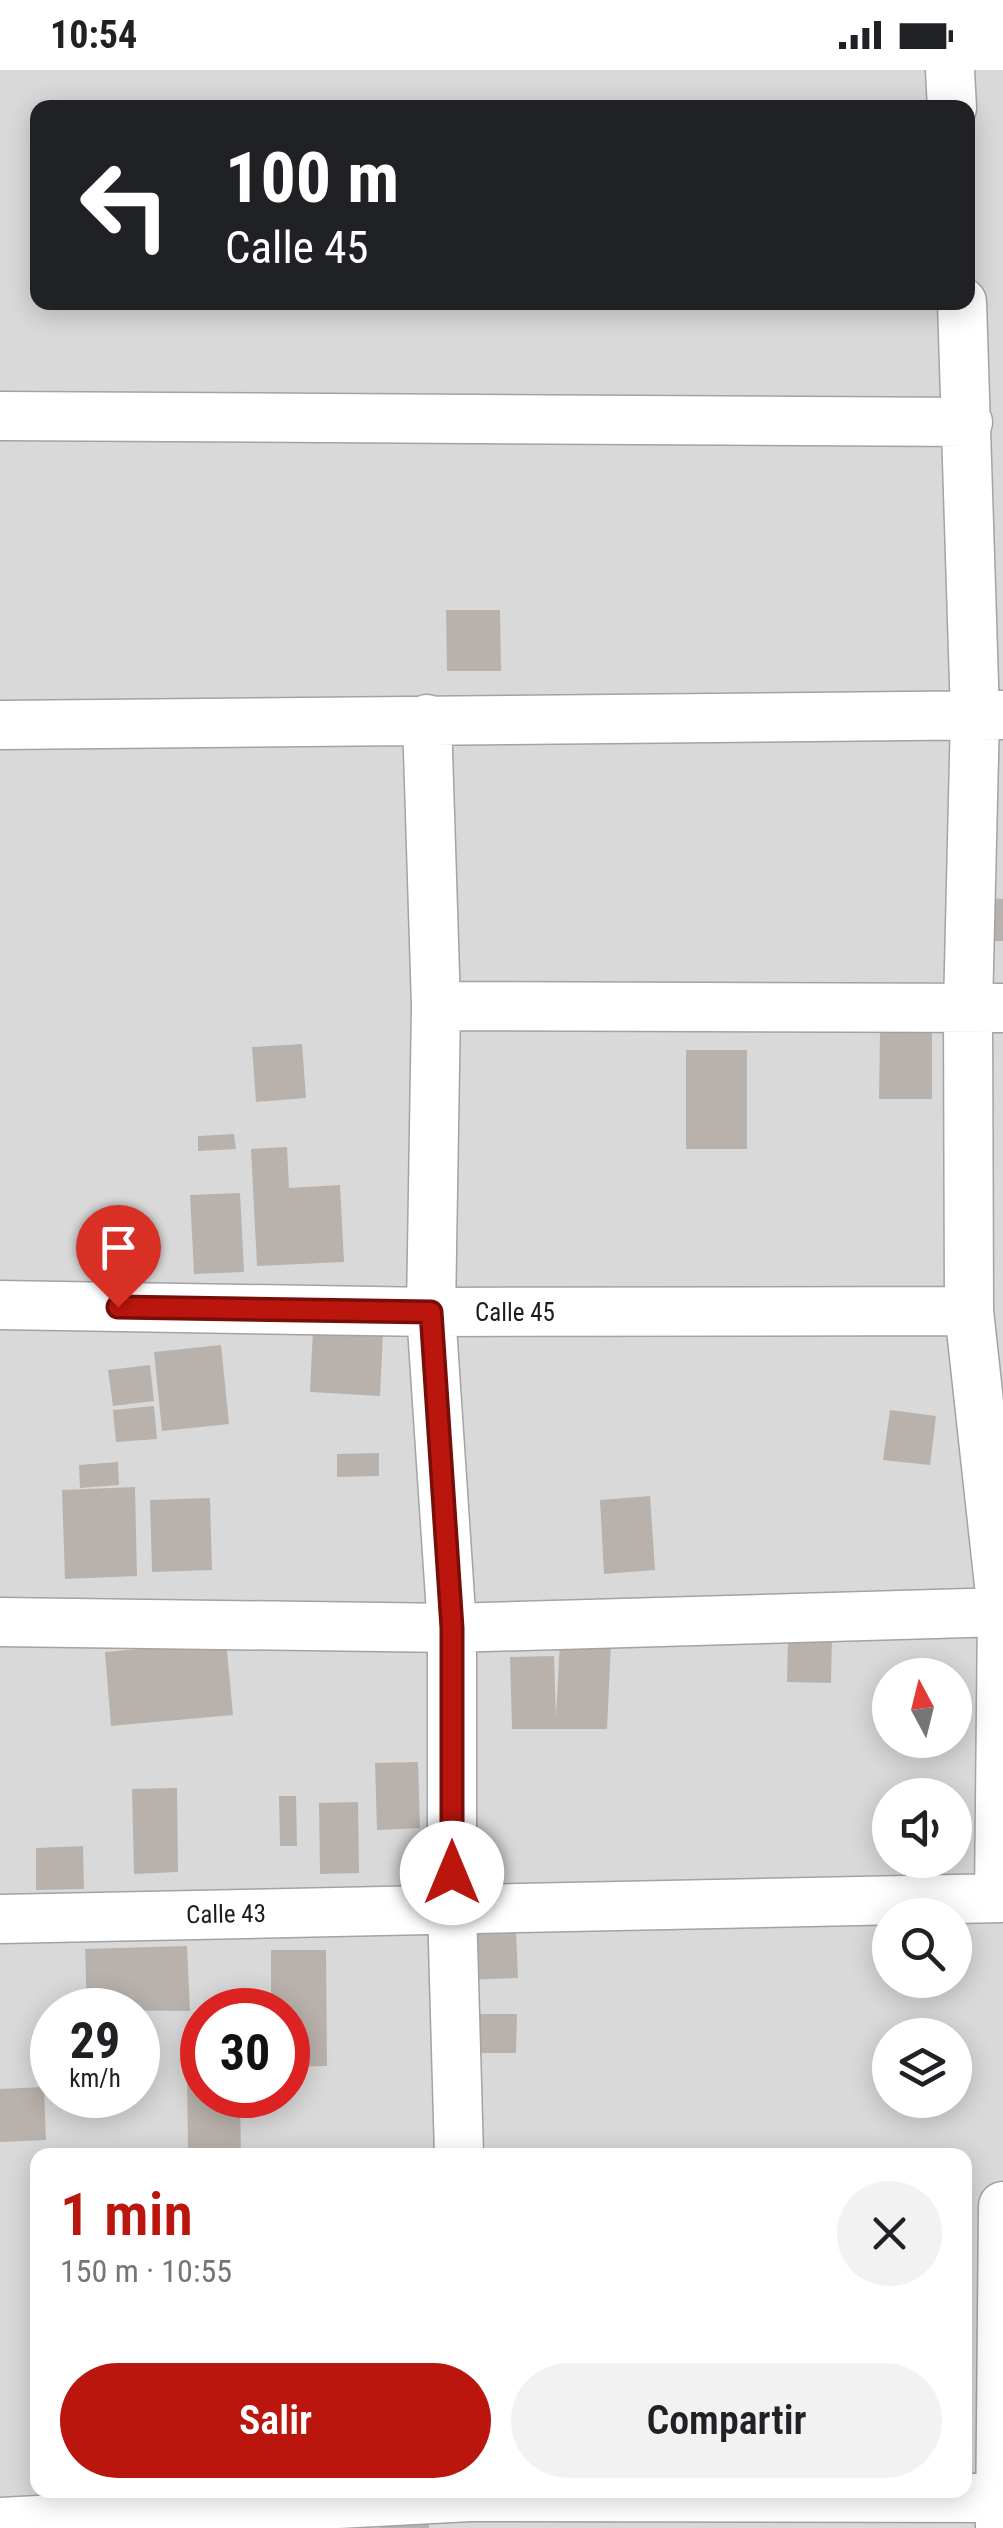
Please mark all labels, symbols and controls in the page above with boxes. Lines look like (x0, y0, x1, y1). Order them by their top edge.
text: 10:54 (50, 13, 137, 57)
text: 100 m (225, 137, 399, 219)
icon: left (60, 140, 190, 270)
text: Calle 45 (225, 221, 369, 274)
pin (76, 1205, 161, 1308)
icon: arrive (91, 1220, 146, 1275)
street label: Calle 45 (475, 1298, 555, 1327)
north arrow (872, 1658, 972, 1758)
map controls (872, 1658, 972, 2118)
button: sound (872, 1778, 972, 1878)
position arrow (400, 1821, 504, 1925)
button: search (872, 1898, 972, 1998)
street label: Calle 43 (186, 1899, 266, 1929)
speed limit sign: 30 (180, 1988, 310, 2118)
text: 29 (70, 2012, 120, 2070)
button: layers (872, 2018, 972, 2118)
text: km/h (69, 2064, 121, 2093)
text: 1 min (60, 2179, 193, 2250)
button: close (837, 2181, 942, 2286)
text: 150 m · 10:55 (60, 2252, 232, 2290)
button: Salir (60, 2363, 491, 2478)
button: Compartir (511, 2363, 942, 2478)

